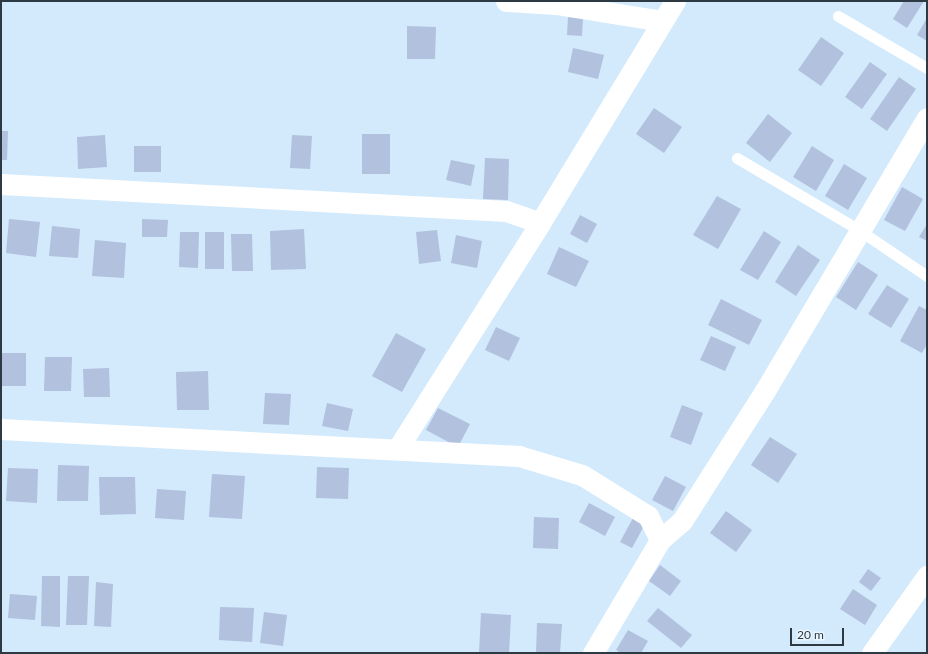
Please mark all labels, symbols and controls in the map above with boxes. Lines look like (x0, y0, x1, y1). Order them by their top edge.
scale bar (792, 620, 846, 646)
text: 20 m (797, 627, 824, 642)

